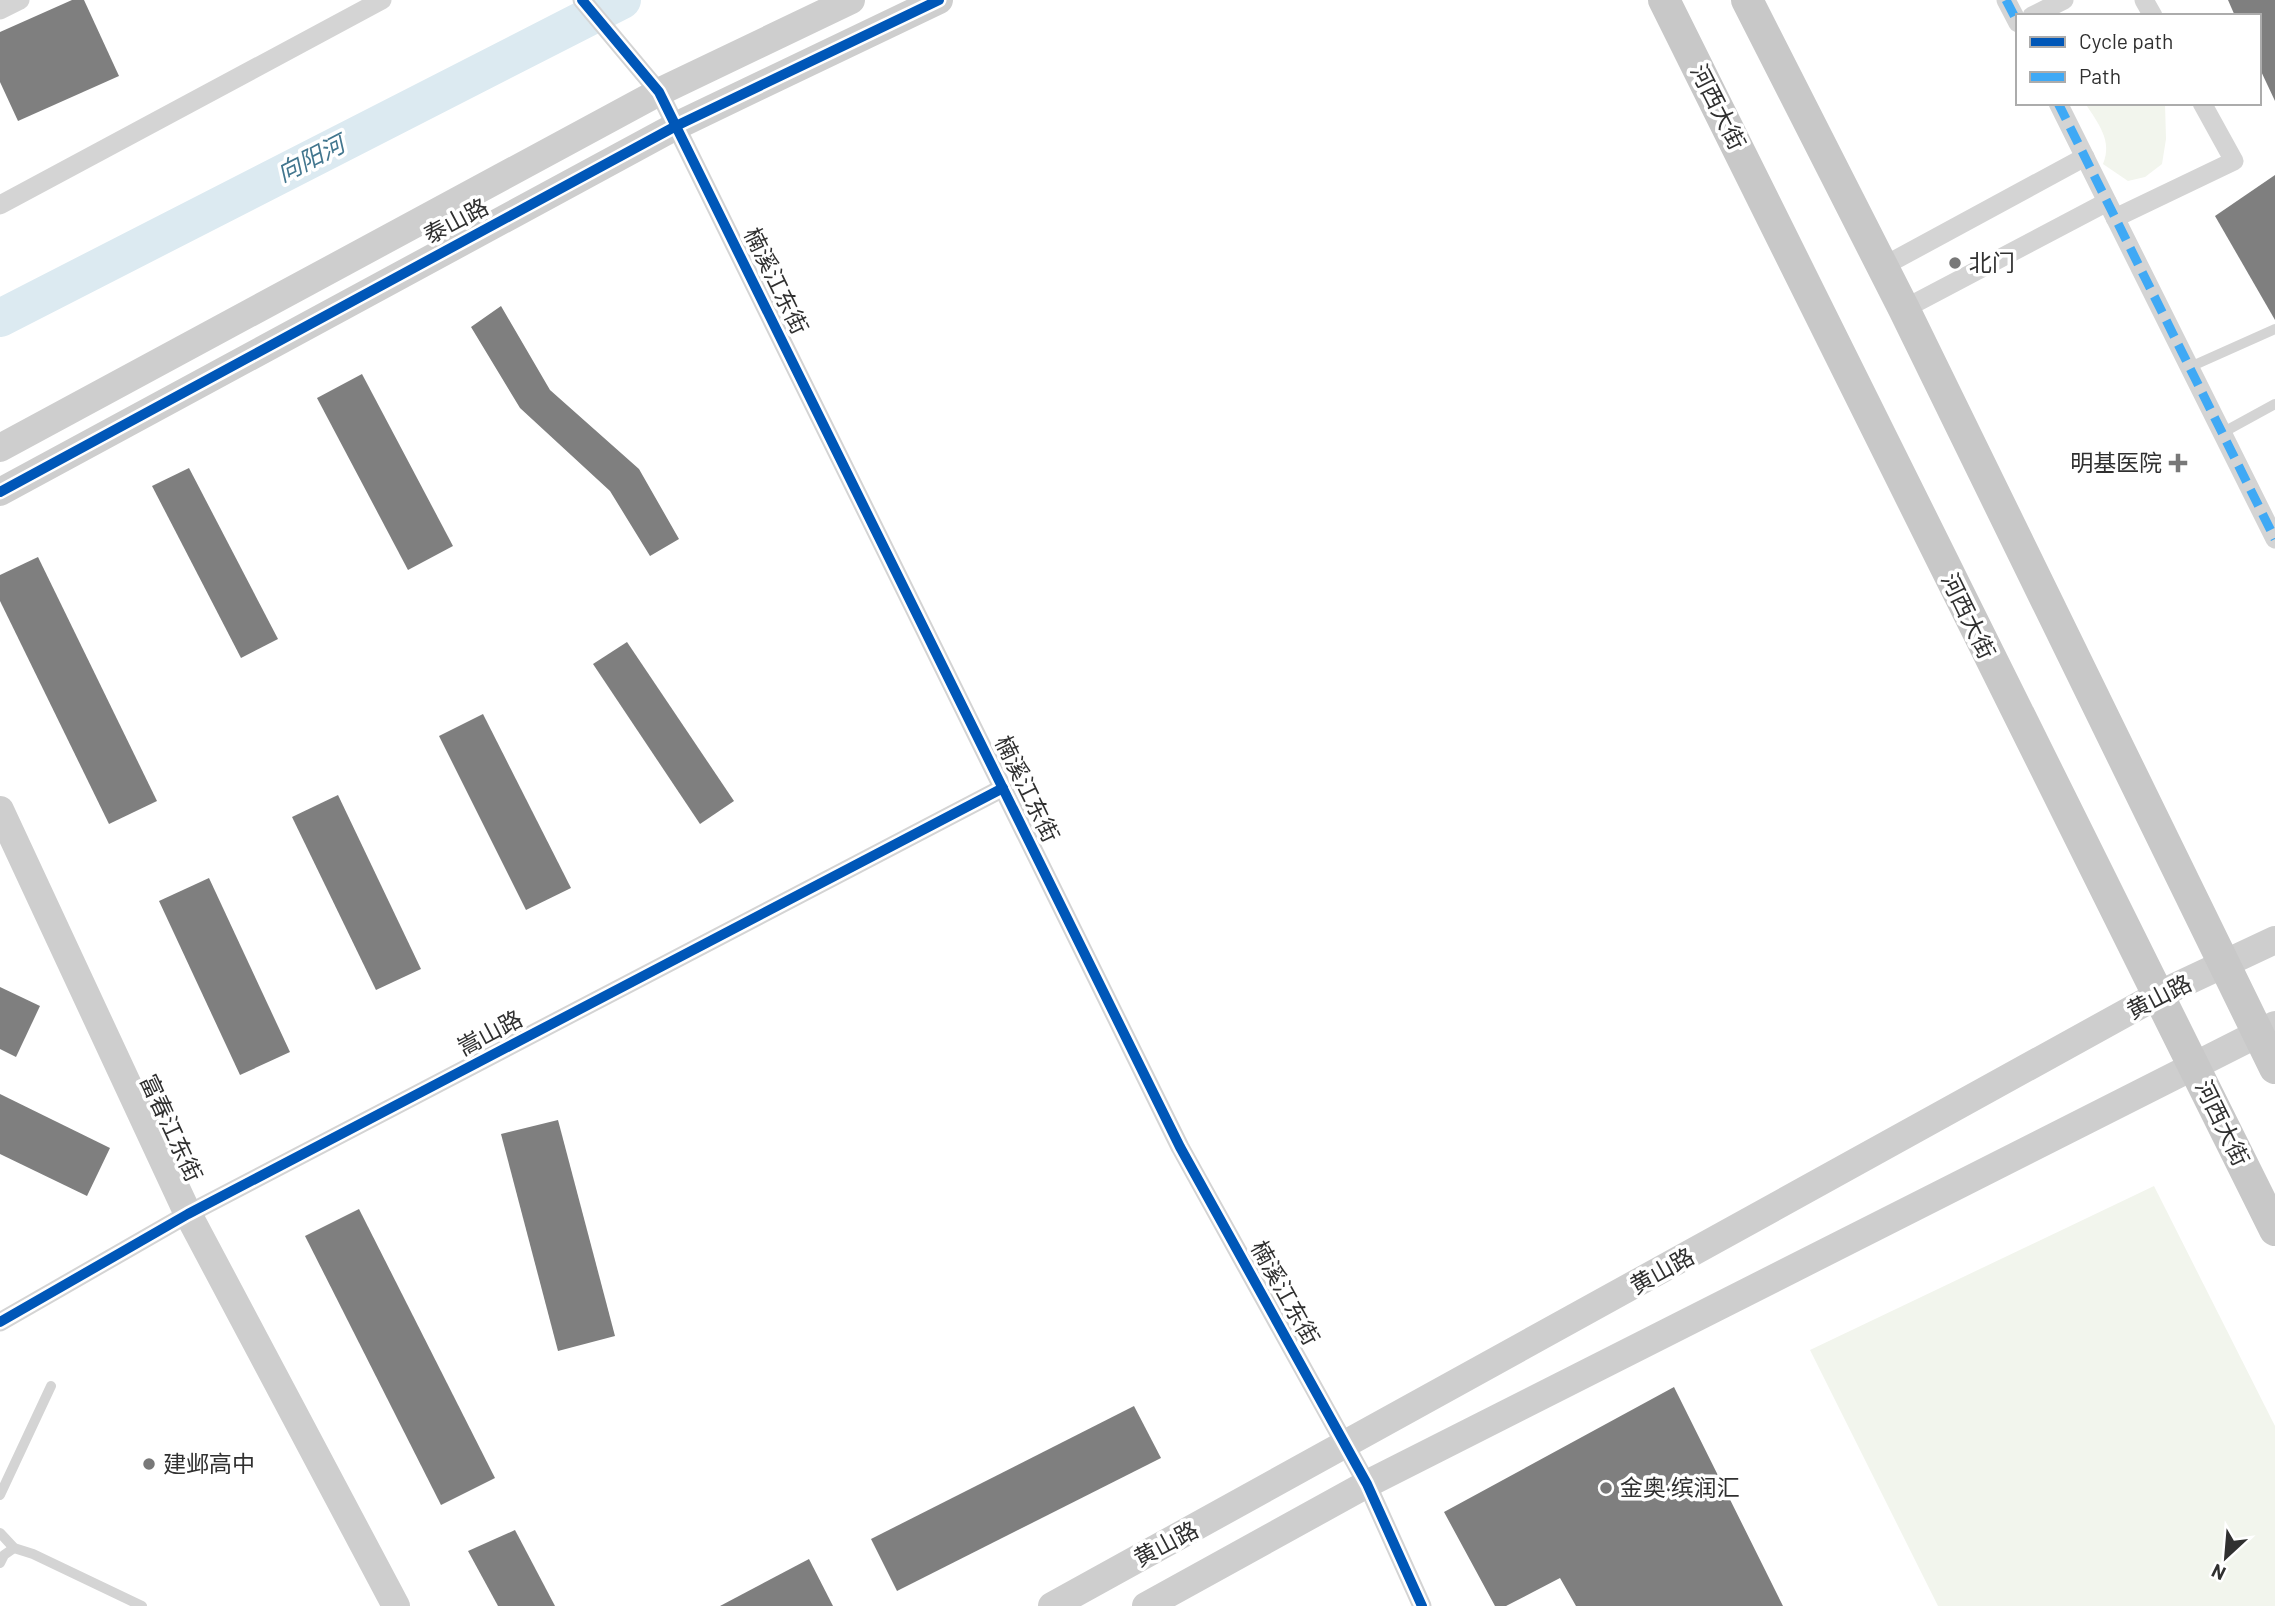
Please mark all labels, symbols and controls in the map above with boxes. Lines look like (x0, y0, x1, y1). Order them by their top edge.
legend (2016, 14, 2261, 105)
text: Cycle path (2079, 28, 2173, 53)
street label: 河西大街 (1686, 59, 1752, 154)
text: Path (2079, 63, 2121, 88)
water label: 向阳河 (272, 127, 353, 187)
street label: 泰山路 (418, 192, 493, 249)
street label: 楠溪江东街 (739, 223, 815, 338)
place label: 北门 (1969, 248, 2015, 276)
marker: 北门 (1947, 255, 1963, 271)
place label: 明基医院 (2070, 448, 2162, 476)
marker: 明基医院 (2168, 453, 2188, 473)
street label: 河西大街 (1936, 568, 2002, 663)
street label: 楠溪江东街 (990, 731, 1066, 846)
street label: 黄山路 (2121, 968, 2196, 1024)
street label: 嵩山路 (452, 1004, 527, 1061)
street label: 富春江东街 (135, 1070, 209, 1186)
street label: 河西大街 (2190, 1075, 2256, 1170)
street label: 楠溪江东街 (1246, 1235, 1326, 1350)
street label: 黄山路 (1625, 1241, 1698, 1299)
place label: 建邺高中 (163, 1449, 255, 1477)
marker: 建邺高中 (141, 1456, 157, 1472)
place label: 金奥·缤润汇 (1620, 1473, 1740, 1501)
marker: 金奥·缤润汇 (1598, 1480, 1614, 1496)
street label: 黄山路 (1128, 1515, 1203, 1572)
north arrow (2191, 1522, 2261, 1592)
text: N (2208, 1560, 2229, 1586)

